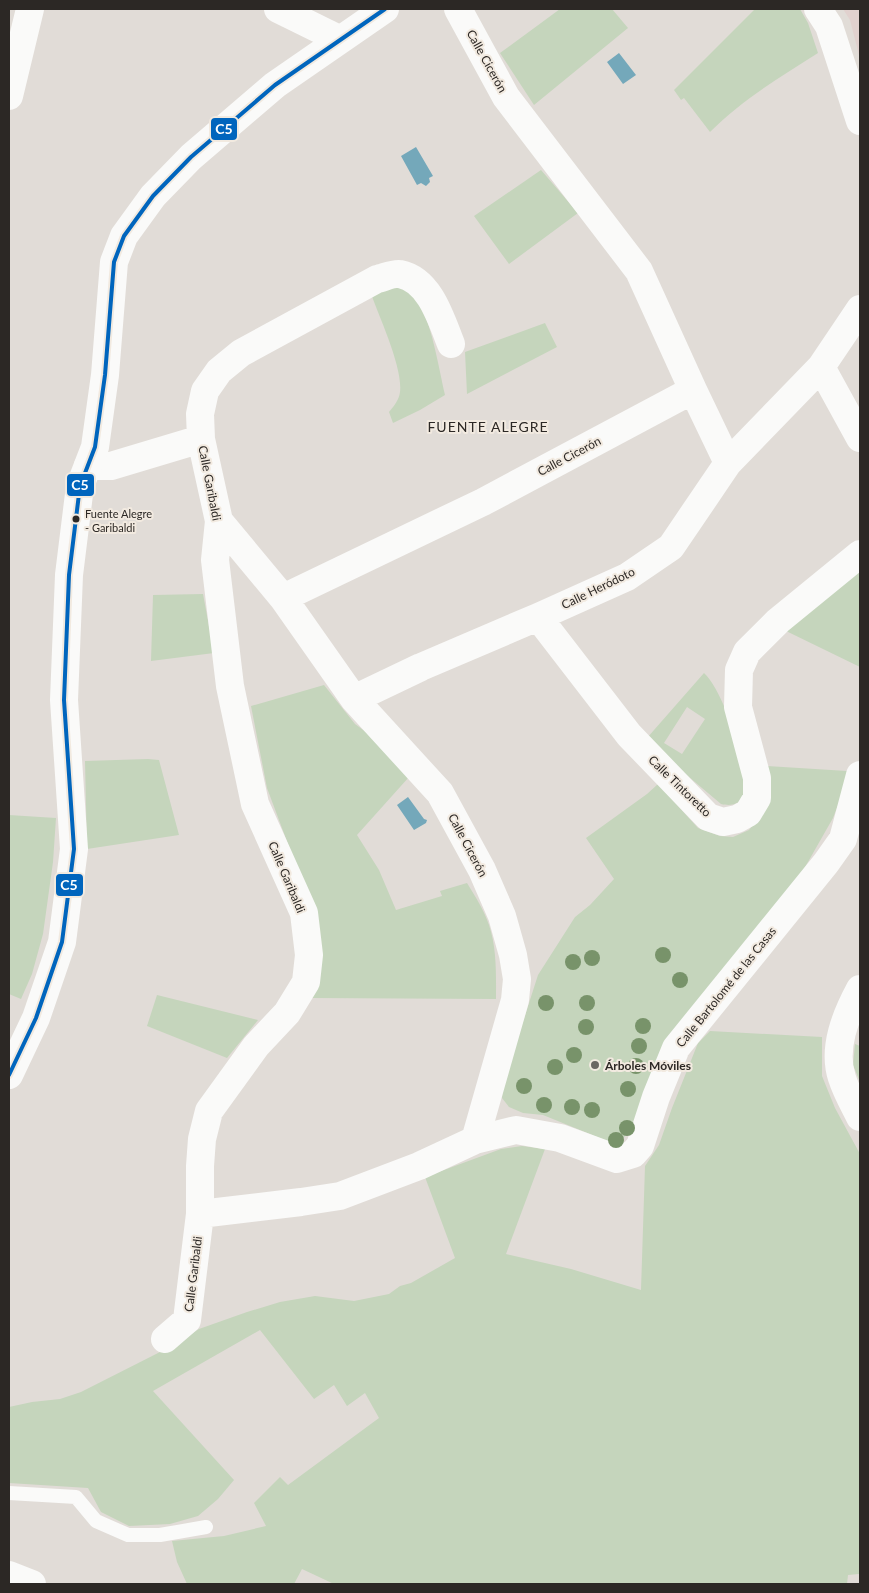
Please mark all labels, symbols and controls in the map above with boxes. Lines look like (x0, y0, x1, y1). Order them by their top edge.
street label: Calle Cicerón (464, 27, 510, 95)
line badge: C5 (210, 117, 238, 141)
text: C5 (215, 120, 233, 137)
district label: FUENTE ALEGRE (427, 418, 549, 435)
street label: Calle Cicerón (535, 433, 603, 479)
street label: Calle Garibaldi (195, 444, 225, 522)
line badge: C5 (66, 473, 95, 497)
text: C5 (71, 476, 89, 493)
place label: Fuente Alegre - Garibaldi (85, 507, 152, 534)
marker: Fuente Alegre - Garibaldi (71, 514, 81, 524)
street label: Calle Heródoto (559, 564, 637, 612)
street label: Calle Tintoretto (645, 752, 715, 820)
street label: Calle Cicerón (445, 811, 491, 879)
street label: Calle Garibaldi (265, 839, 309, 915)
line badge: C5 (55, 873, 84, 897)
text: C5 (60, 876, 78, 893)
street label: Calle Bartolomé de las Casas (673, 924, 779, 1050)
place label: Árboles Móviles (604, 1058, 691, 1073)
marker: Árboles Móviles (589, 1059, 601, 1071)
street label: Calle Garibaldi (181, 1235, 205, 1313)

